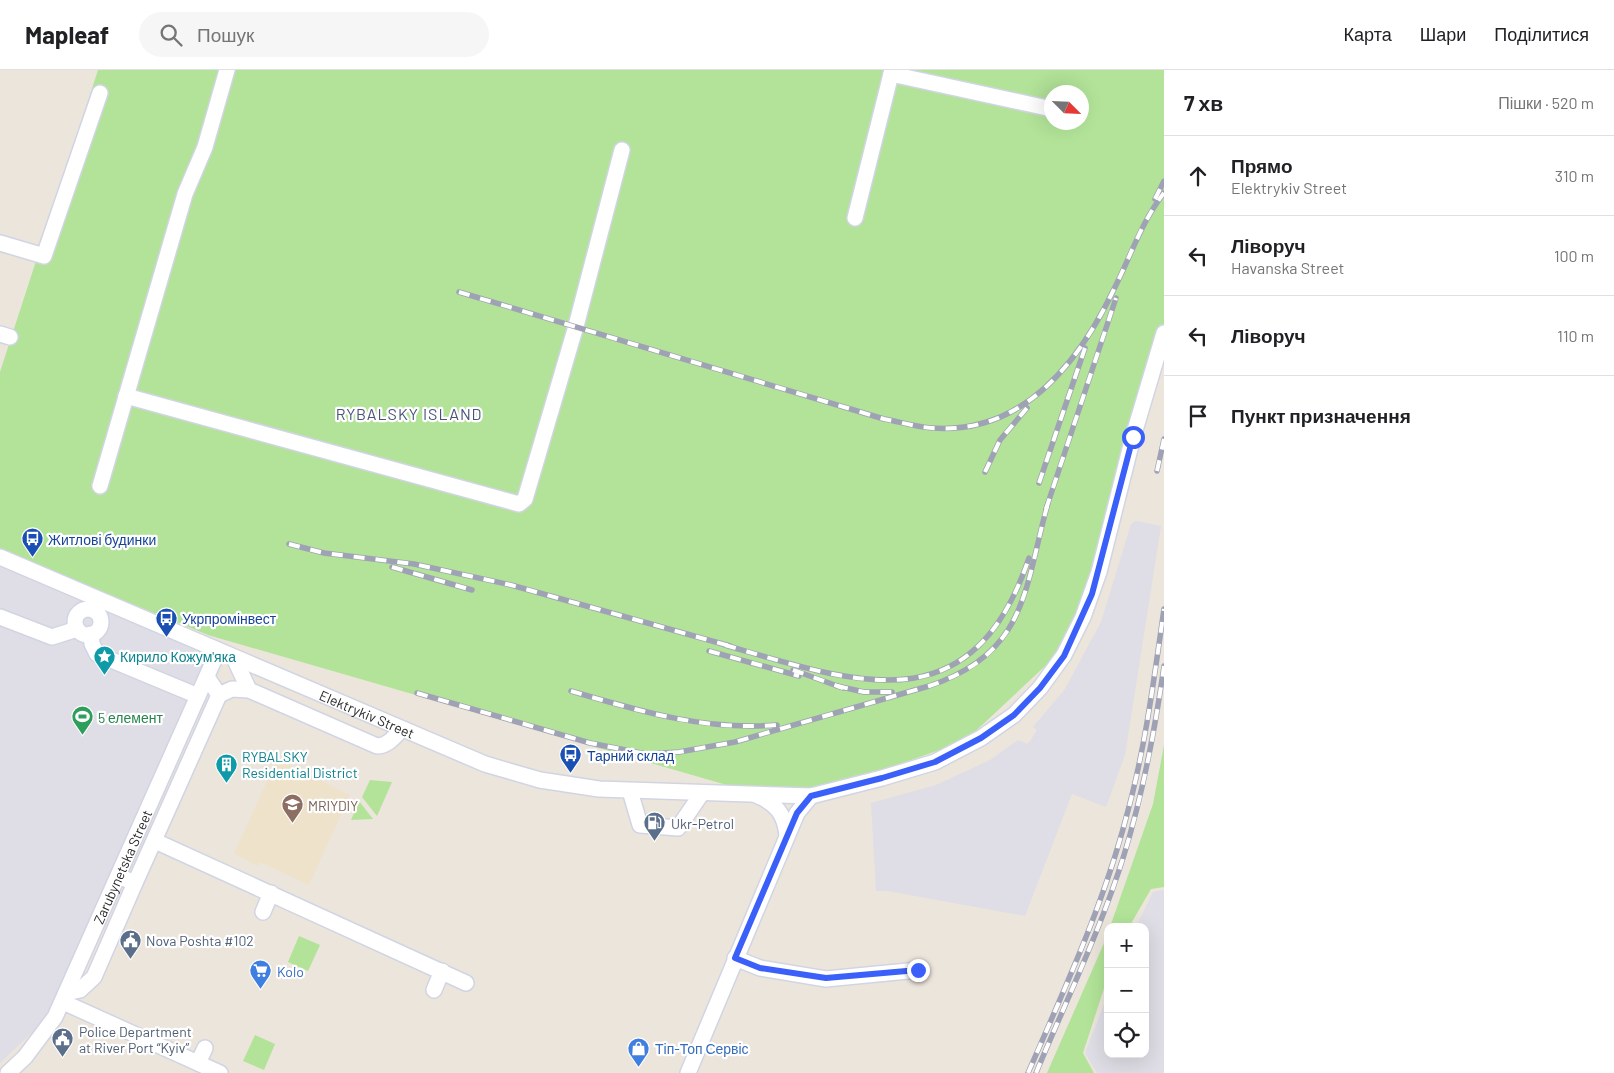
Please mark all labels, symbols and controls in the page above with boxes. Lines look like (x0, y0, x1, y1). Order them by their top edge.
search box (139, 12, 489, 57)
text: Mapleaf (25, 20, 109, 49)
icon: search (157, 21, 185, 49)
text: Пошук (197, 23, 254, 46)
text: Карта (1344, 23, 1392, 45)
text: Шари (1420, 23, 1466, 45)
text: Поділитися (1494, 23, 1589, 45)
north arrow (1044, 85, 1089, 130)
text: 7 хв (1184, 90, 1223, 115)
text: Пішки · 520 m (1498, 93, 1594, 112)
text: Прямо (1231, 154, 1293, 177)
icon: ahead (1184, 162, 1212, 190)
text: 310 m (1555, 166, 1594, 185)
text: Elektrykiv Street (1231, 178, 1347, 197)
text: Ліворуч (1231, 234, 1306, 257)
icon: left (1184, 242, 1212, 270)
text: 100 m (1554, 246, 1594, 265)
text: Havanska Street (1231, 258, 1344, 277)
icon: left (1184, 322, 1212, 350)
text: Ліворуч (1231, 324, 1306, 347)
text: 110 m (1557, 326, 1594, 345)
icon: arrive (1184, 402, 1212, 430)
district label: RYBALSKY ISLAND (336, 404, 482, 423)
text: Пункт призначення (1231, 404, 1411, 427)
route start (1122, 426, 1145, 449)
bus stop icon: Житлові будинки (20, 527, 44, 558)
place label: Житлові будинки (48, 531, 156, 548)
bus stop icon: Укрпромінвест (154, 606, 178, 637)
place label: Укрпромінвест (182, 610, 277, 627)
place icon: Кирило Кожум'яка (92, 644, 116, 675)
place label: Кирило Кожум'яка (120, 648, 236, 665)
street label: Elektrykiv Street (317, 686, 417, 741)
sports icon: 5 елемент (70, 705, 94, 736)
place label: 5 елемент (98, 709, 163, 726)
bus stop icon: Тарний склад (559, 743, 583, 774)
place label: Тарний склад (587, 747, 674, 764)
place label: RYBALSKY Residential District (242, 748, 358, 781)
building icon: RYBALSKY Residential District (214, 752, 238, 783)
school or university icon: MRIYDIY (280, 793, 304, 824)
place label: MRIYDIY (308, 797, 358, 814)
street label: Zarubynetska Street (89, 807, 155, 926)
fuel station icon: Ukr-Petrol (643, 811, 667, 842)
place label: Ukr-Petrol (671, 815, 734, 832)
map controls (1104, 923, 1149, 1058)
button: + (1104, 923, 1149, 968)
public building icon: Nova Poshta #102 (118, 928, 142, 959)
place label: Nova Poshta #102 (146, 932, 254, 949)
supermarket icon: Kolo (249, 959, 273, 990)
route end (907, 959, 930, 982)
place label: Kolo (277, 963, 304, 980)
button: − (1104, 968, 1149, 1013)
button: locate (1104, 1013, 1149, 1058)
place label: Police Department at River Port “Kyiv” (79, 1023, 192, 1056)
public building icon: Police Department at River Port “Kyiv” (51, 1027, 75, 1058)
shop icon: Тіп-Топ Сервіс (627, 1036, 651, 1067)
place label: Тіп-Топ Сервіс (655, 1040, 749, 1057)

